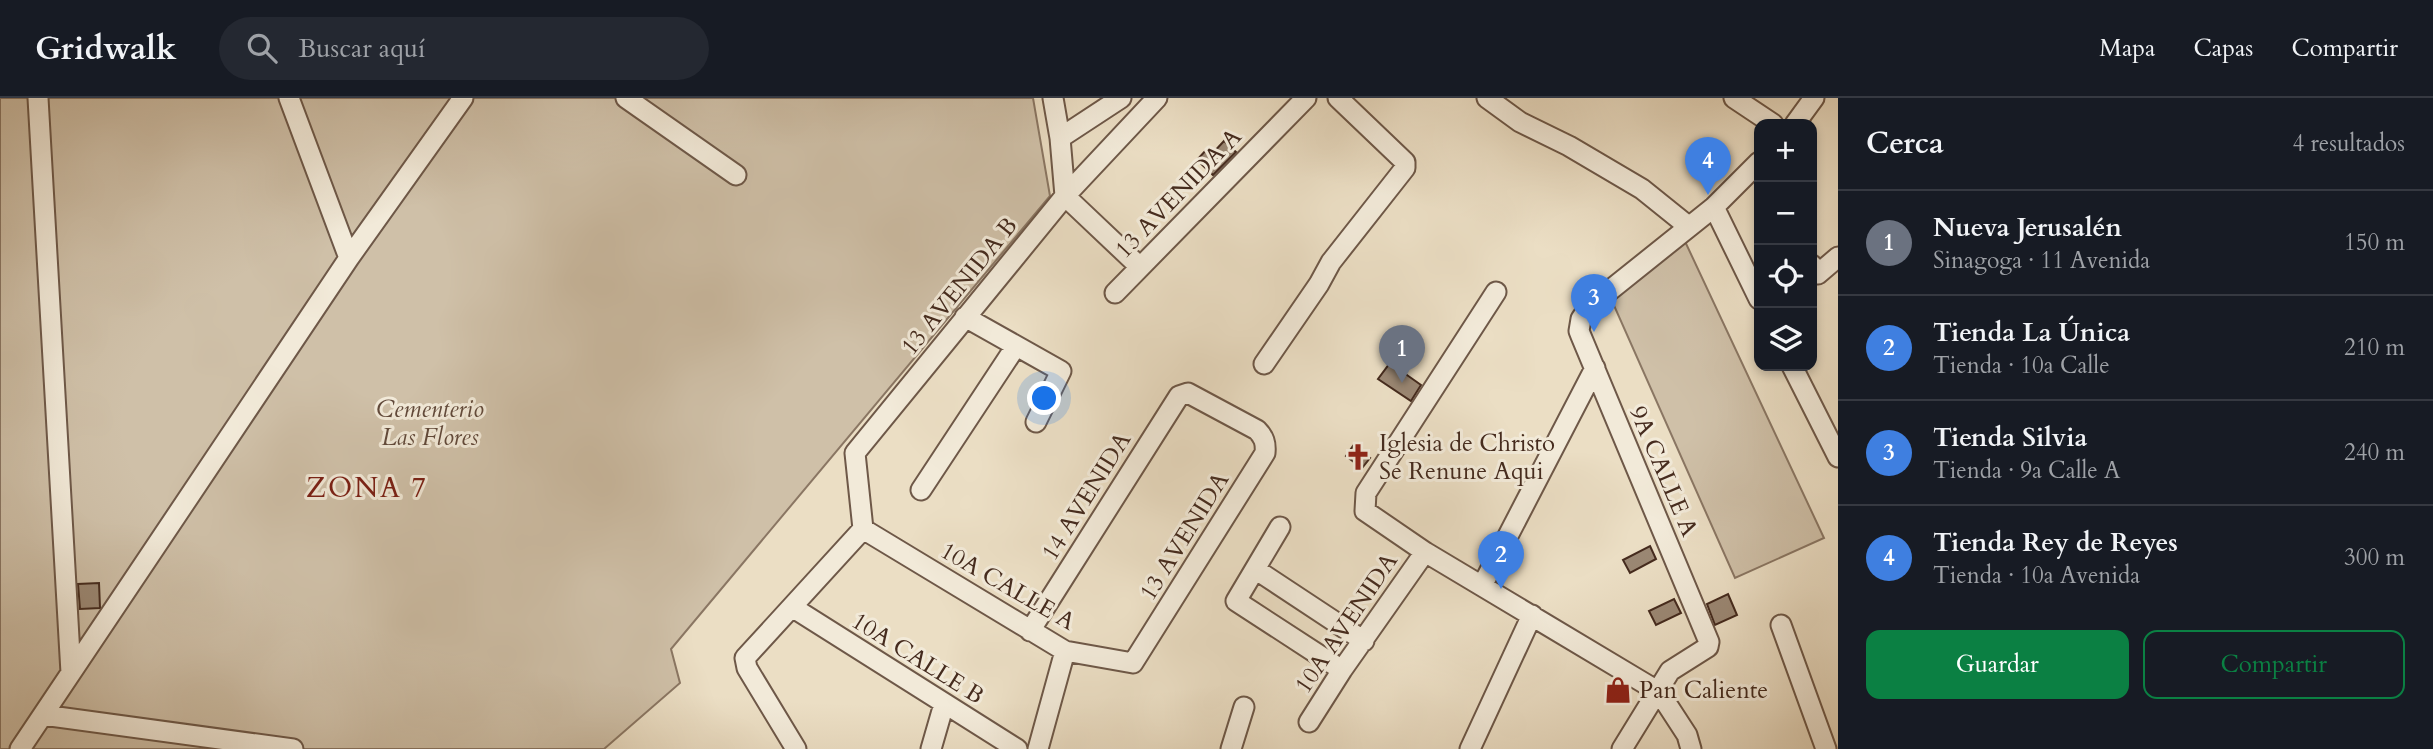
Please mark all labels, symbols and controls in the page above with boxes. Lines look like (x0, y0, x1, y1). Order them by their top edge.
search box (219, 17, 709, 80)
text: Gridwalk (35, 26, 177, 71)
icon: search (243, 29, 281, 67)
text: Buscar aquí (299, 31, 425, 66)
text: Mapa (2099, 32, 2155, 65)
text: Capas (2193, 32, 2253, 65)
text: Compartir (2291, 32, 2398, 65)
map controls (1754, 119, 1817, 371)
button: + (1754, 119, 1817, 182)
street label: 13 AVENIDA A (1108, 120, 1250, 266)
text: Cerca (1866, 123, 1944, 164)
text: 4 resultados (2292, 128, 2405, 159)
pin: 4 (1685, 137, 1731, 195)
button: − (1754, 182, 1817, 245)
street label: 13 AVENIDA B (894, 210, 1025, 362)
text: Nueva Jerusalén (1933, 210, 2122, 245)
text: 1 (1883, 227, 1895, 258)
text: 150 m (2344, 227, 2405, 258)
button: locate (1754, 245, 1817, 308)
text: Sinagoga · 11 Avenida (1933, 245, 2150, 276)
pin: 3 (1571, 274, 1617, 332)
button: layers (1754, 308, 1817, 371)
text: Tienda La Única (1933, 315, 2130, 350)
pin: 1 (1379, 325, 1425, 383)
text: 2 (1883, 332, 1895, 363)
text: 210 m (2344, 332, 2405, 363)
text: Tienda · 10a Calle (1933, 350, 2110, 381)
your location (1027, 381, 1061, 415)
park label: Cementerio Las Flores (376, 393, 484, 454)
street label: 9A CALLE A (1621, 401, 1706, 542)
text: Tienda Silvia (1933, 420, 2087, 455)
street label: 14 AVENIDA (1034, 425, 1140, 567)
place label: Iglesia de Christo Se Renune Aqui (1379, 427, 1555, 488)
text: 3 (1883, 437, 1895, 468)
text: 240 m (2344, 437, 2405, 468)
church icon: Iglesia de Christo Se Renune Aqui (1343, 442, 1373, 472)
text: Tienda · 9a Calle A (1933, 455, 2120, 486)
street label: 13 AVENIDA (1132, 465, 1238, 607)
district label: ZONA 7 (306, 469, 428, 507)
text: Tienda Rey de Reyes (1933, 525, 2178, 560)
pin: 2 (1478, 531, 1524, 589)
street label: 10A CALLE A (934, 534, 1082, 639)
text: 4 (1883, 542, 1895, 573)
text: 300 m (2344, 542, 2405, 573)
street label: 10A AVENIDA (1287, 546, 1406, 700)
text: Tienda · 10a Avenida (1933, 560, 2140, 591)
street label: 10A CALLE B (845, 605, 990, 712)
button: Guardar (1866, 630, 2129, 699)
button: Compartir (2143, 630, 2405, 699)
place label: Pan Caliente (1639, 674, 1768, 707)
shop icon: Pan Caliente (1603, 675, 1633, 705)

